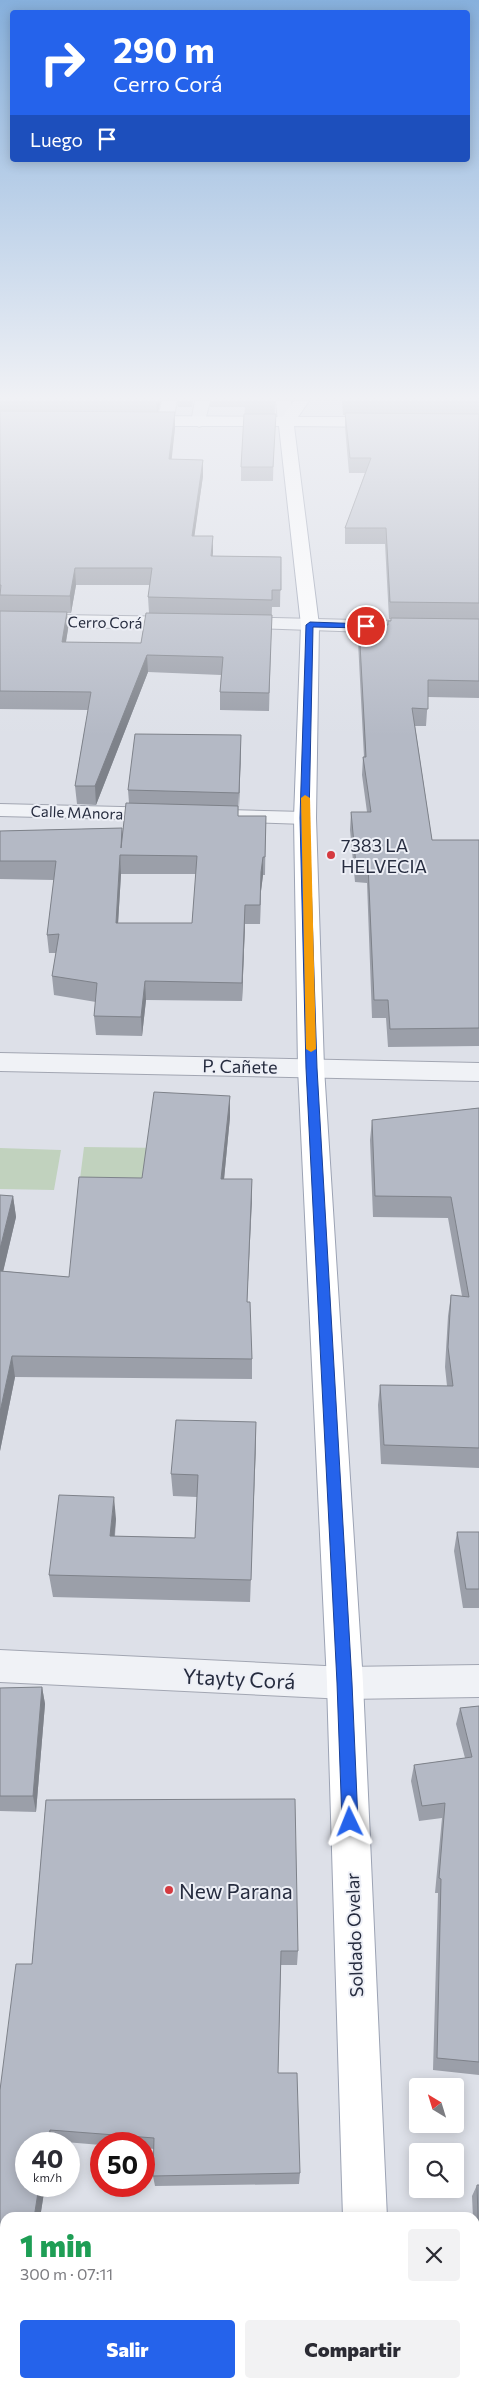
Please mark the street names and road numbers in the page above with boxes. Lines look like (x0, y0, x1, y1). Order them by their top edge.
street label: Cerro Corá (68, 612, 142, 632)
street label: Calle MAnora (30, 801, 124, 823)
street label: P. Cañete (202, 1054, 278, 1078)
street label: Ytayty Corá (182, 1663, 296, 1693)
street label: Soldado Ovelar (341, 1872, 367, 1998)

